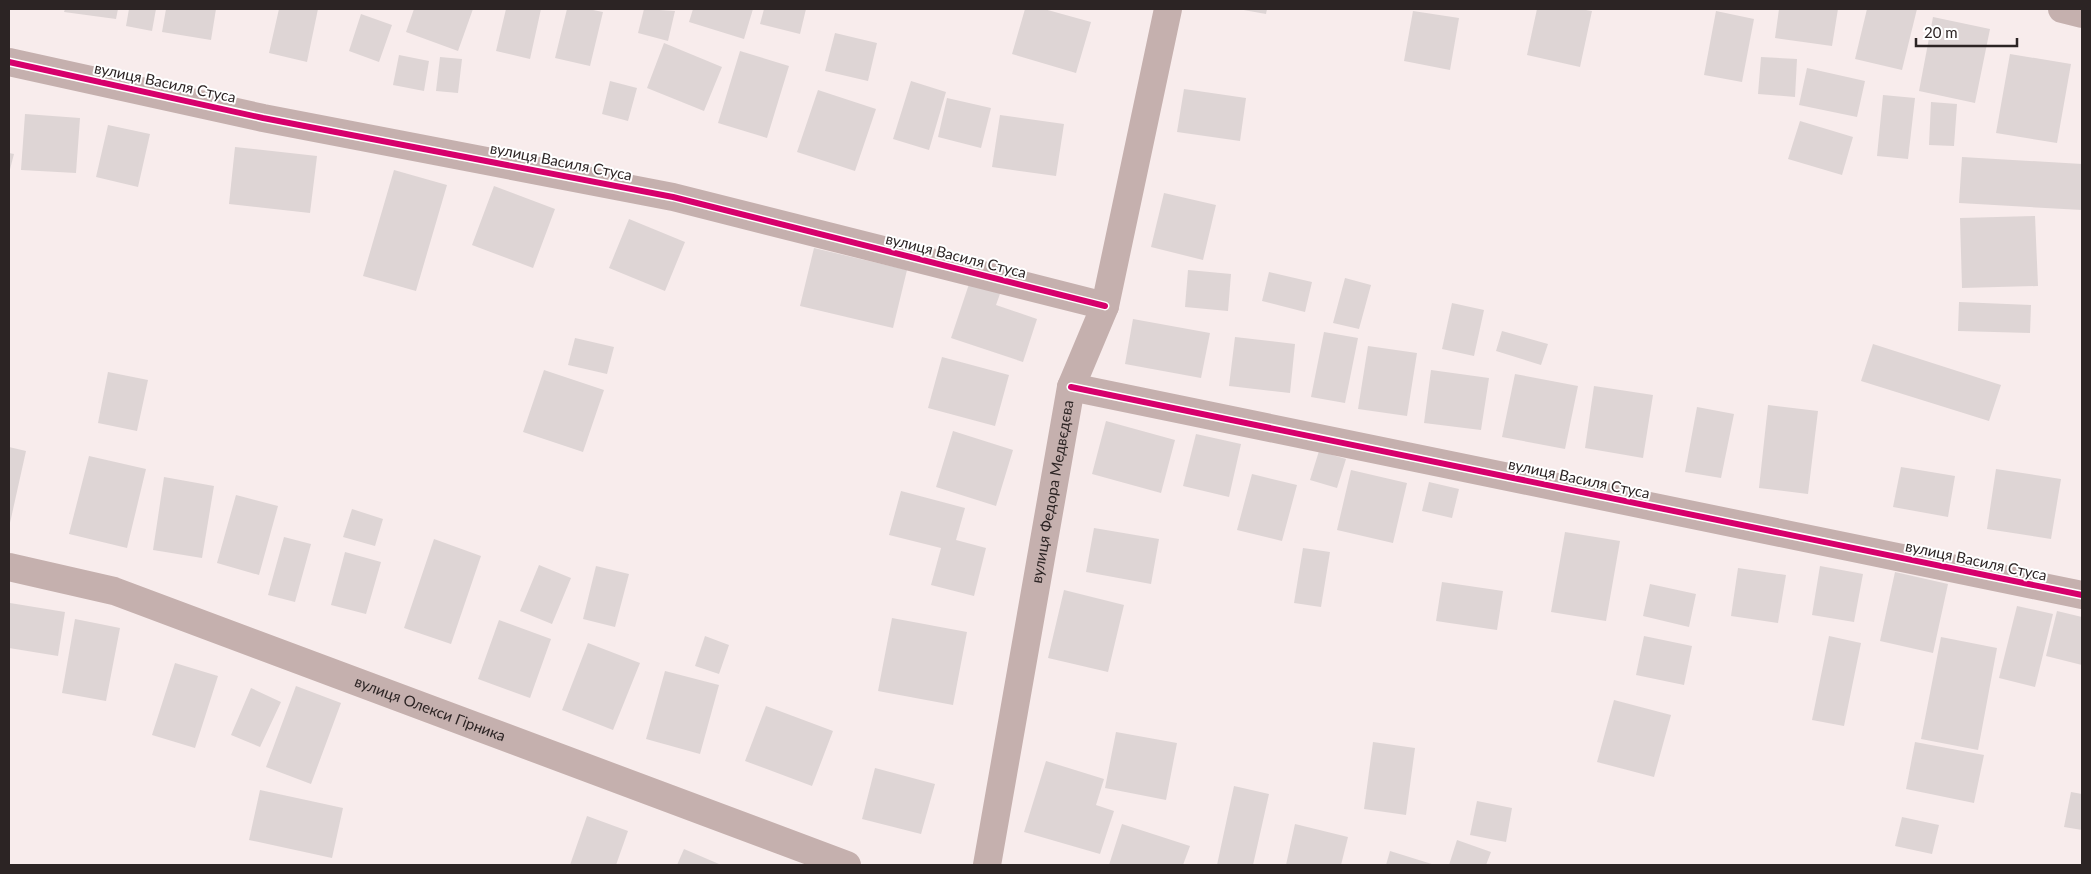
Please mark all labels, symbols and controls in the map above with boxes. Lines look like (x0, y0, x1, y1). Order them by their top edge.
scale bar (1916, 15, 2017, 47)
text: 20 m (1924, 23, 1958, 41)
street label: вулиця Василя Стуса (93, 58, 238, 106)
street label: вулиця Василя Стуса (489, 138, 634, 184)
street label: вулиця Василя Стуса (884, 229, 1028, 281)
street label: вулиця Федора Медвєдєва (1027, 398, 1077, 585)
street label: вулиця Василя Стуса (1507, 454, 1652, 502)
street label: вулиця Василя Стуса (1904, 536, 2049, 584)
street label: вулиця Олекси Гірника (352, 672, 508, 745)

